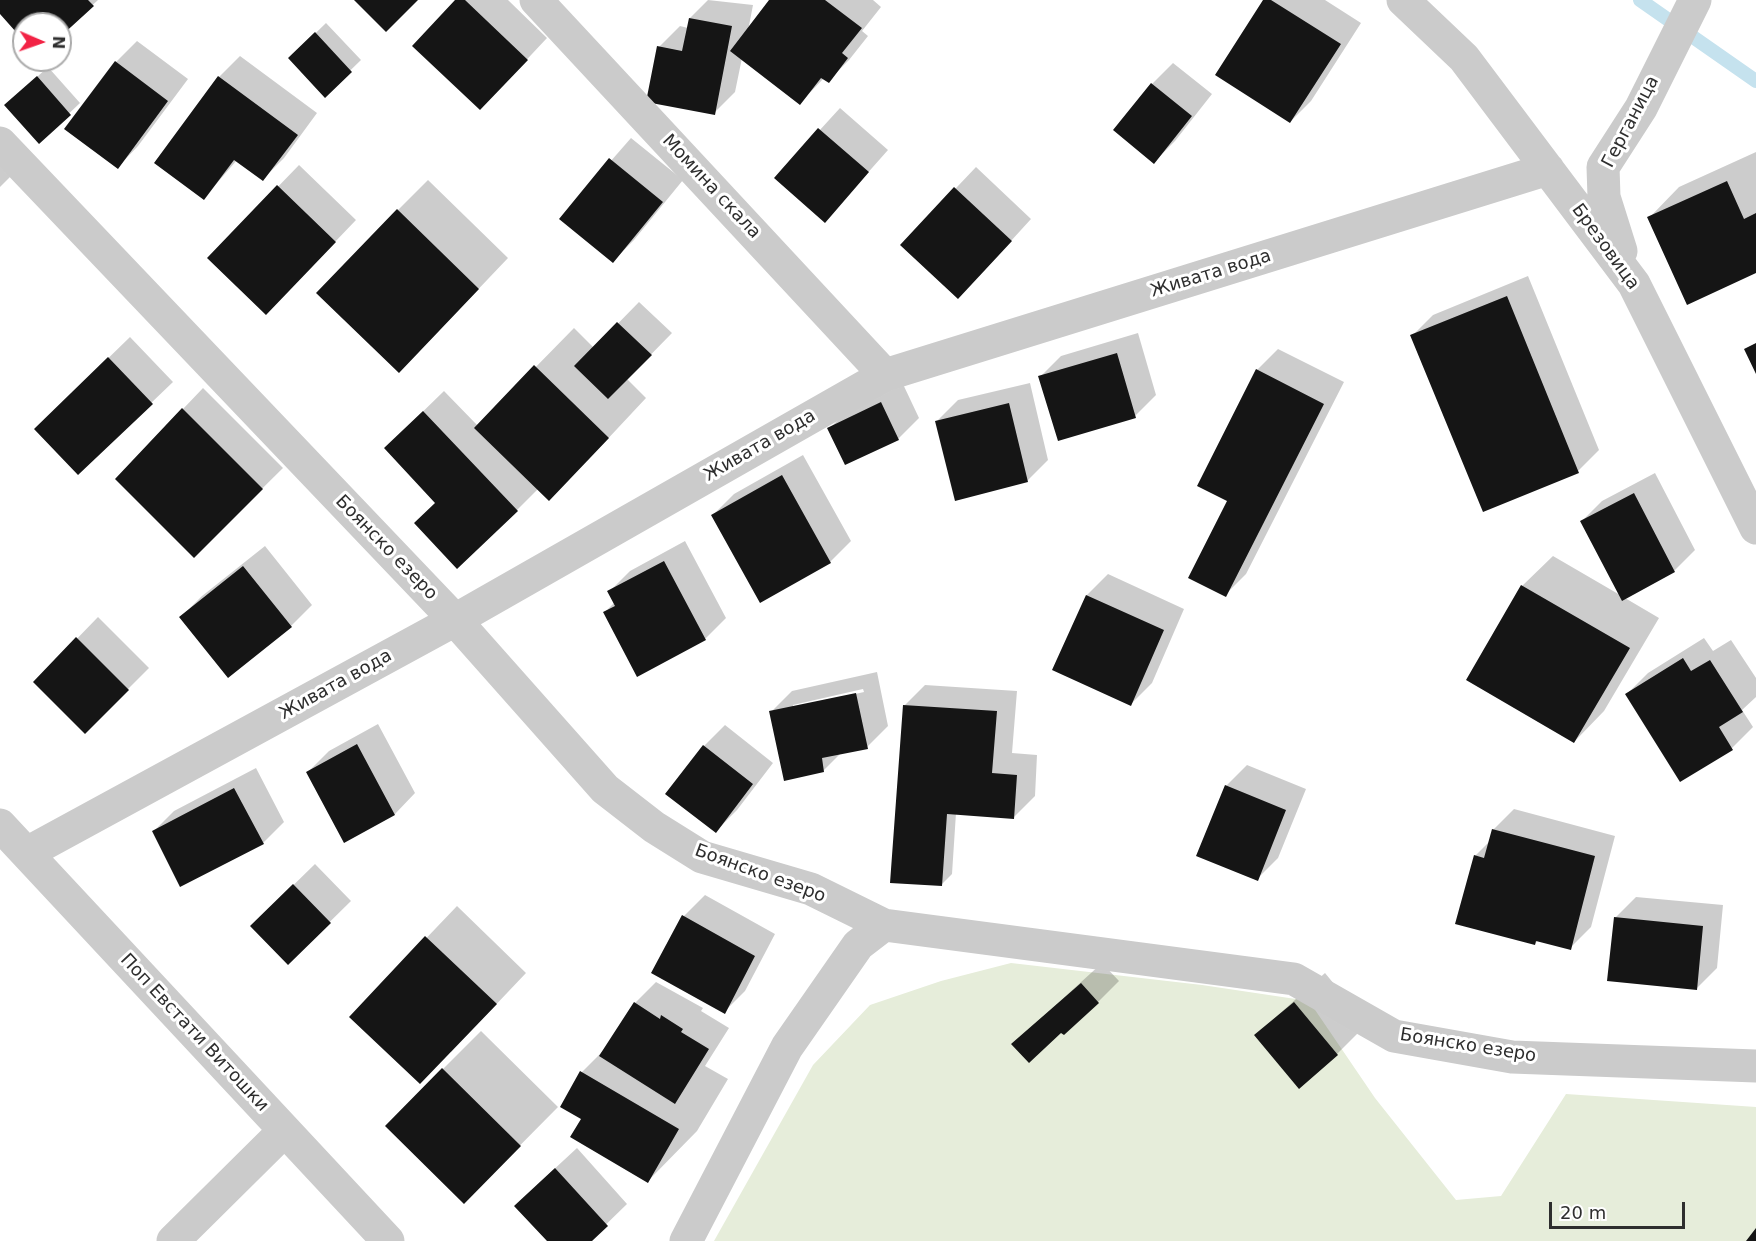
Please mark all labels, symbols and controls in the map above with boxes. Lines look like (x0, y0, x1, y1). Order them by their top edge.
north arrow (12, 12, 72, 72)
text: N (49, 36, 68, 50)
street label: Герганица (1598, 72, 1664, 172)
street label: Момина скала (657, 130, 765, 244)
street label: Брезовица (1567, 200, 1643, 294)
street label: Живата вода (1148, 245, 1274, 303)
street label: Живата вода (700, 405, 820, 487)
street label: Боянско езеро (330, 491, 442, 605)
street label: Живата вода (276, 645, 396, 725)
street label: Боянско езеро (692, 840, 828, 908)
street label: Поп Евстати Витошки (115, 950, 273, 1116)
street label: Боянско езеро (1398, 1025, 1538, 1067)
scale bar (1552, 1190, 1688, 1228)
text: 20 m (1560, 1202, 1606, 1223)

